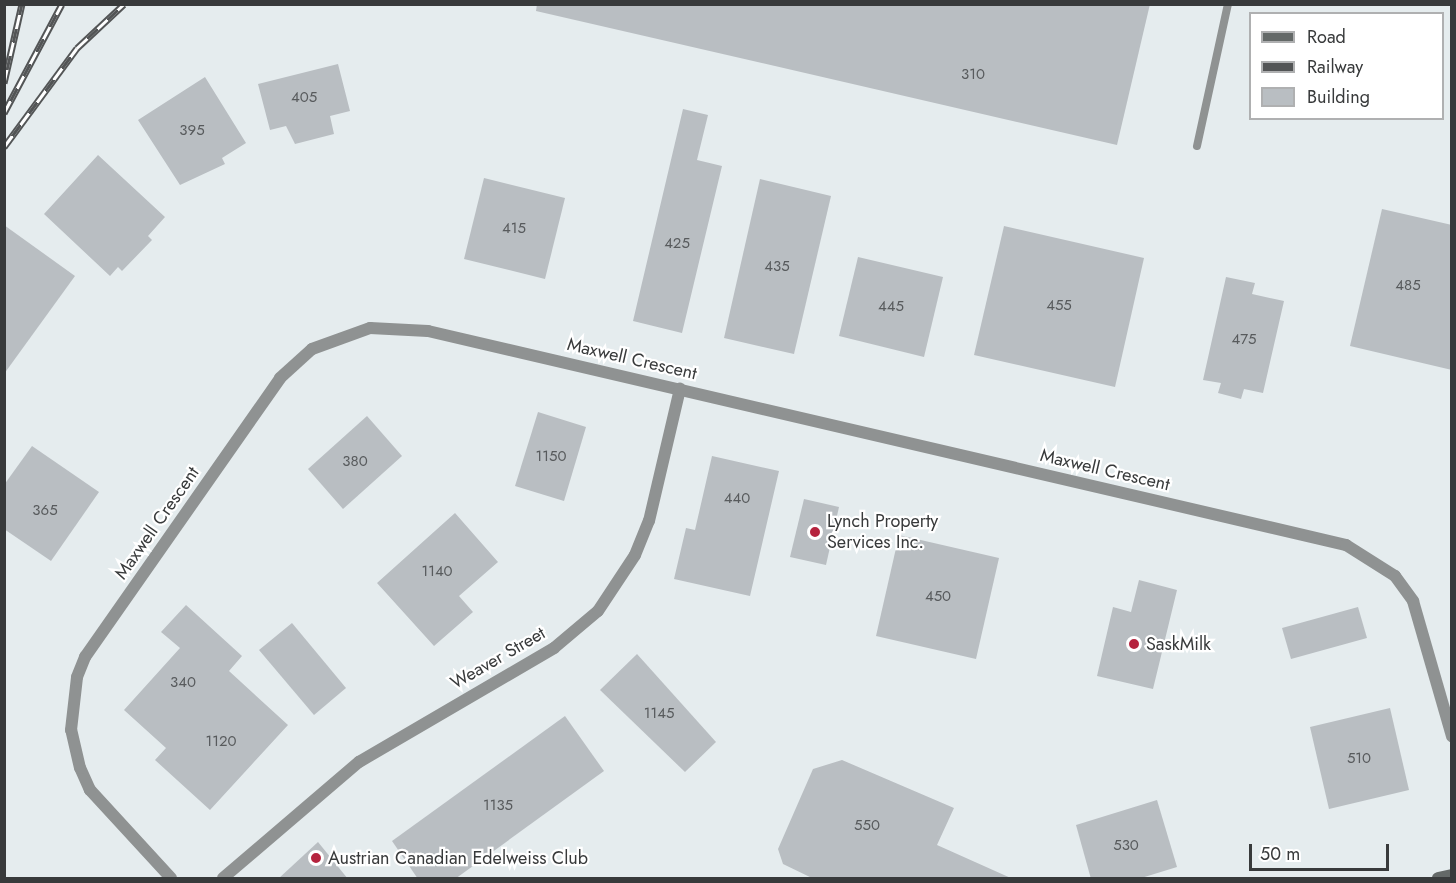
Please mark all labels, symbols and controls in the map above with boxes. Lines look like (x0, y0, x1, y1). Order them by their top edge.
legend (1249, 12, 1444, 120)
text: Road (1307, 24, 1346, 50)
text: Railway (1307, 54, 1363, 80)
house number: 310 (961, 66, 985, 84)
text: Building (1307, 84, 1370, 110)
house number: 405 (291, 89, 317, 107)
house number: 395 (179, 122, 205, 140)
house number: 415 (502, 220, 526, 238)
house number: 425 (664, 235, 690, 253)
house number: 435 (764, 258, 790, 276)
house number: 485 (1395, 277, 1421, 295)
house number: 455 (1046, 297, 1072, 315)
house number: 445 (878, 298, 904, 316)
house number: 475 (1231, 331, 1257, 349)
street label: Maxwell Crescent (565, 334, 699, 384)
street label: Maxwell Crescent (1038, 445, 1172, 495)
house number: 1150 (536, 448, 566, 466)
house number: 380 (342, 453, 368, 471)
street label: Maxwell Crescent (110, 463, 204, 583)
house number: 440 (724, 490, 750, 508)
house number: 365 (32, 502, 58, 520)
place label: Lynch Property Services Inc. (827, 511, 938, 554)
marker: Lynch Property Services Inc. (808, 525, 822, 539)
house number: 1140 (421, 563, 453, 581)
house number: 450 (925, 588, 951, 606)
street label: Weaver Street (447, 622, 549, 694)
place label: SaskMilk (1146, 633, 1211, 655)
marker: SaskMilk (1127, 637, 1141, 651)
house number: 340 (170, 674, 196, 692)
house number: 1145 (644, 705, 674, 723)
house number: 1120 (205, 733, 237, 751)
house number: 510 (1347, 750, 1371, 768)
house number: 1135 (483, 797, 513, 815)
house number: 550 (854, 817, 880, 835)
scale bar (1252, 832, 1392, 870)
house number: 530 (1113, 837, 1139, 855)
text: 50 m (1260, 841, 1300, 867)
place label: Austrian Canadian Edelweiss Club (328, 847, 588, 869)
marker: Austrian Canadian Edelweiss Club (309, 851, 323, 865)

